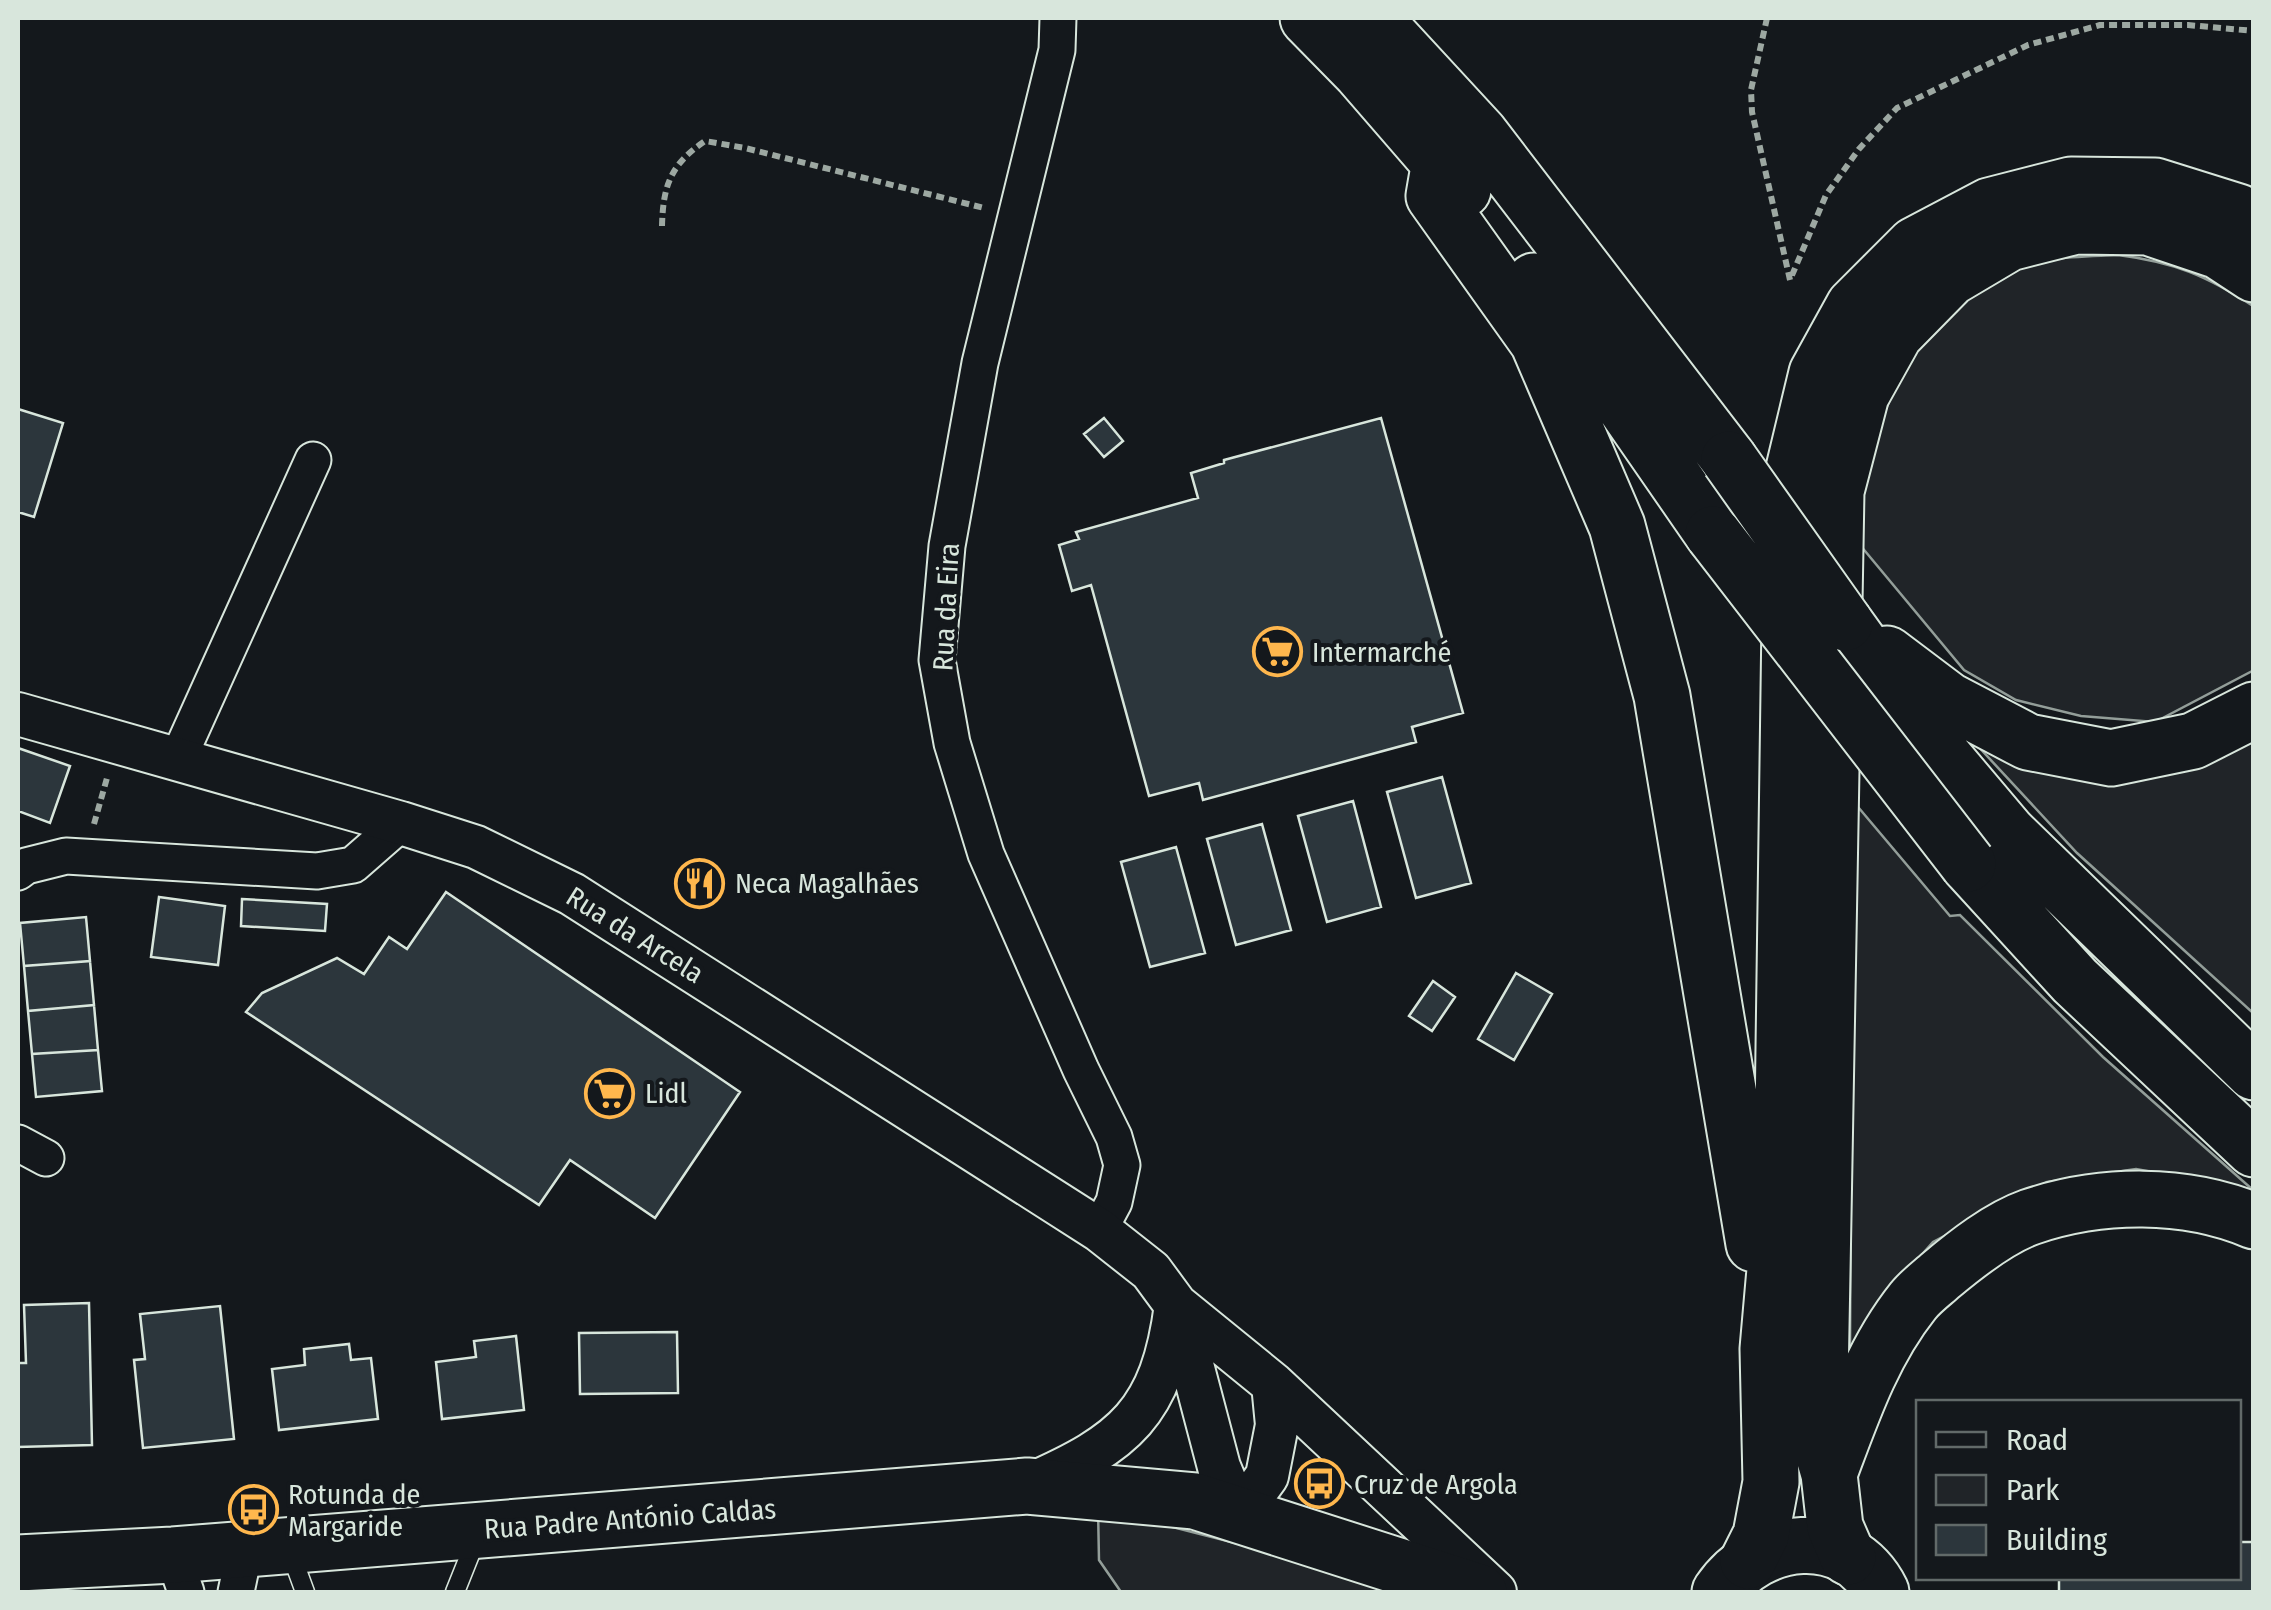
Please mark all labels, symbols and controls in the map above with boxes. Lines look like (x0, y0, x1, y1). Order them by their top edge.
street label: Rua da Eira (926, 542, 966, 672)
supermarket icon: Intermarché (1251, 626, 1303, 678)
place label: Intermarché (1312, 636, 1451, 669)
restaurant icon: Neca Magalhães (674, 857, 726, 909)
place label: Neca Magalhães (735, 867, 919, 900)
street label: Rua da Arcela (560, 880, 710, 990)
supermarket icon: Lidl (584, 1067, 636, 1119)
place label: Lidl (645, 1077, 687, 1110)
legend (1916, 1400, 2241, 1580)
text: Road (2006, 1422, 2068, 1458)
bus stop icon: Cruz de Argola (1293, 1458, 1345, 1510)
place label: Cruz de Argola (1354, 1468, 1518, 1501)
text: Park (2006, 1472, 2059, 1508)
place label: Rotunda de Margaride (288, 1478, 420, 1543)
bus stop icon: Rotunda de Margaride (227, 1484, 279, 1536)
street label: Rua Padre António Caldas (483, 1492, 777, 1546)
text: Building (2006, 1522, 2108, 1558)

